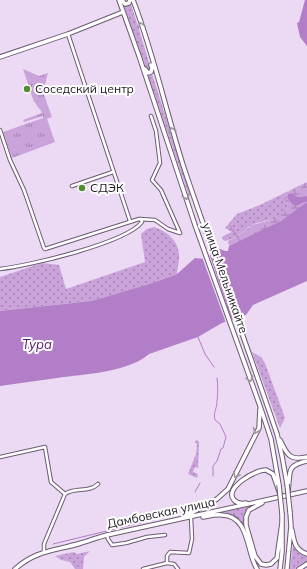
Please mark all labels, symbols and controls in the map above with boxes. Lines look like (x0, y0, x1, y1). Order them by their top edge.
one-way arrow (137, 22, 146, 29)
place label: Соседский центр (35, 81, 134, 96)
marker: Соседский центр (22, 84, 32, 94)
one-way arrow (168, 127, 177, 134)
place label: СДЭК (90, 180, 124, 195)
marker: СДЭК (77, 183, 87, 193)
one-way arrow (181, 194, 190, 201)
street label: улица Мельникайте (199, 221, 252, 335)
water label: Тура (22, 336, 52, 352)
one-way arrow (245, 376, 253, 383)
one-way arrow (253, 428, 261, 435)
one-way arrow (233, 470, 240, 478)
street label: Дамбовская улица (105, 494, 216, 531)

